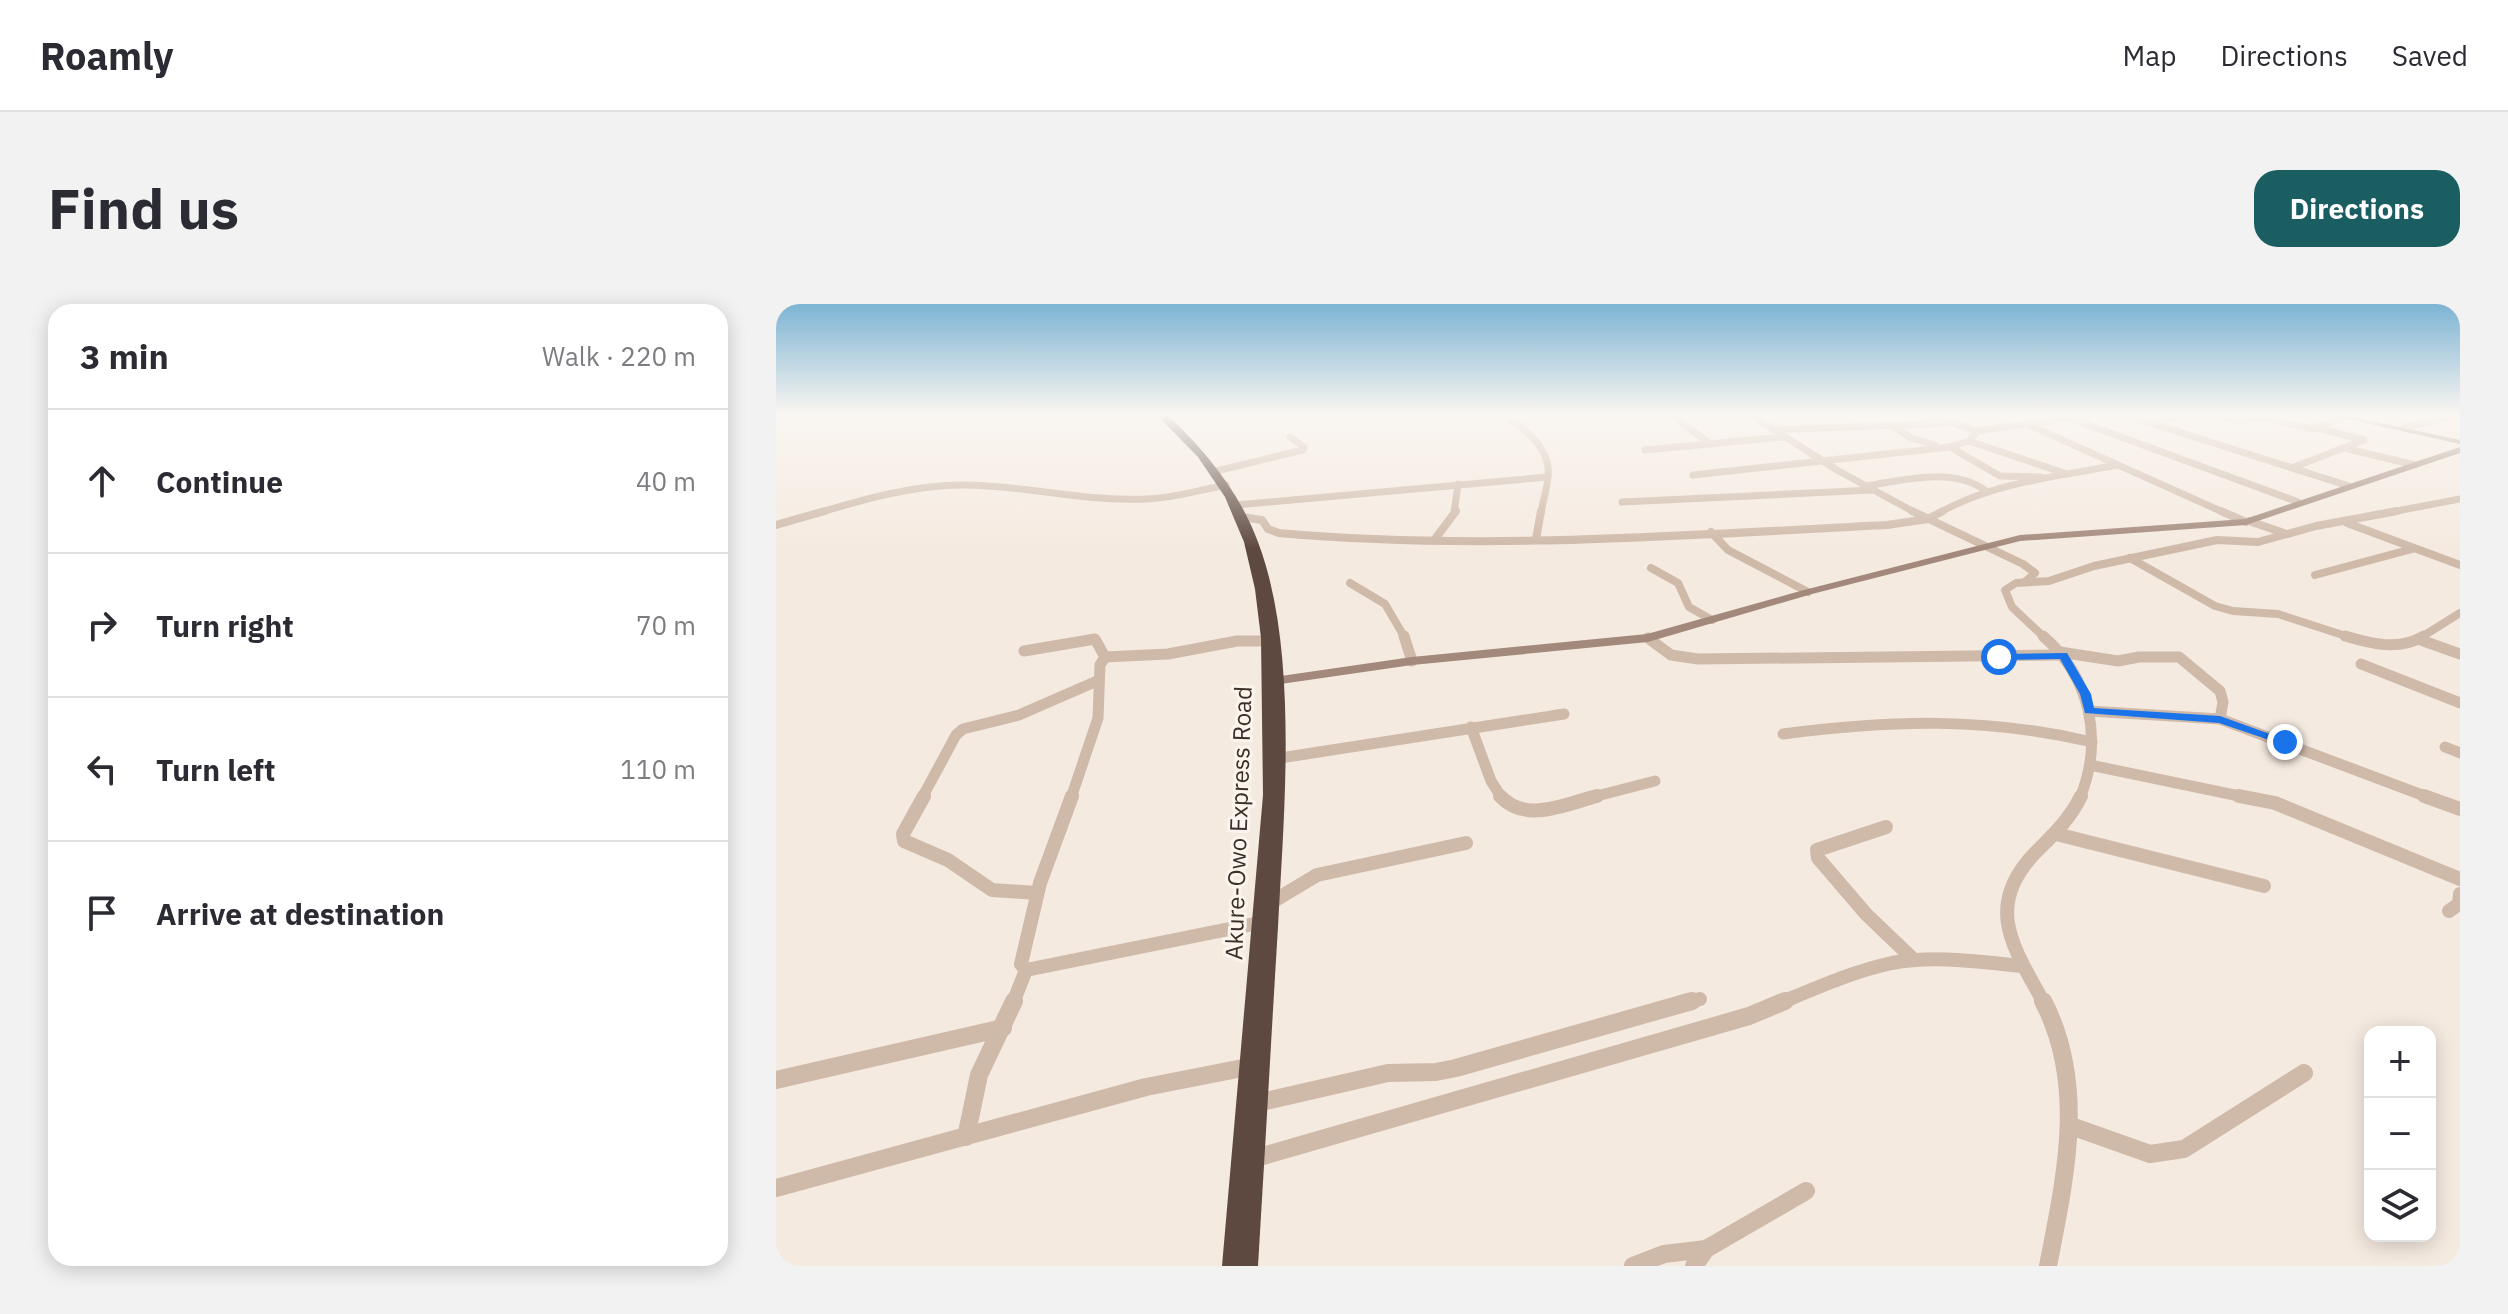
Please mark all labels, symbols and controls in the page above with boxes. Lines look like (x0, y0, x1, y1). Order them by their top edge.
text: Roamly (40, 31, 174, 80)
text: Map (2122, 37, 2176, 74)
text: Directions (2220, 37, 2348, 74)
text: Saved (2392, 37, 2468, 74)
button: Directions (2254, 170, 2460, 247)
text: Find us (48, 172, 239, 244)
text: 3 min (80, 334, 169, 378)
text: Walk · 220 m (542, 339, 696, 373)
icon: ahead (80, 459, 124, 503)
text: Continue (156, 462, 283, 501)
text: 40 m (636, 464, 696, 498)
icon: right (80, 603, 124, 647)
text: Turn right (156, 606, 294, 645)
text: 70 m (636, 608, 696, 642)
route start (1981, 639, 2017, 675)
street label: Akure-Owo Express Road (1217, 686, 1259, 960)
route end (2267, 724, 2303, 760)
icon: left (80, 747, 124, 791)
text: Turn left (156, 750, 275, 789)
text: 110 m (620, 752, 696, 786)
icon: arrive (80, 891, 124, 935)
text: Arrive at destination (156, 894, 444, 933)
map controls (2364, 1026, 2436, 1242)
button: + (2364, 1026, 2436, 1098)
button: − (2364, 1098, 2436, 1170)
button: layers (2364, 1170, 2436, 1242)

